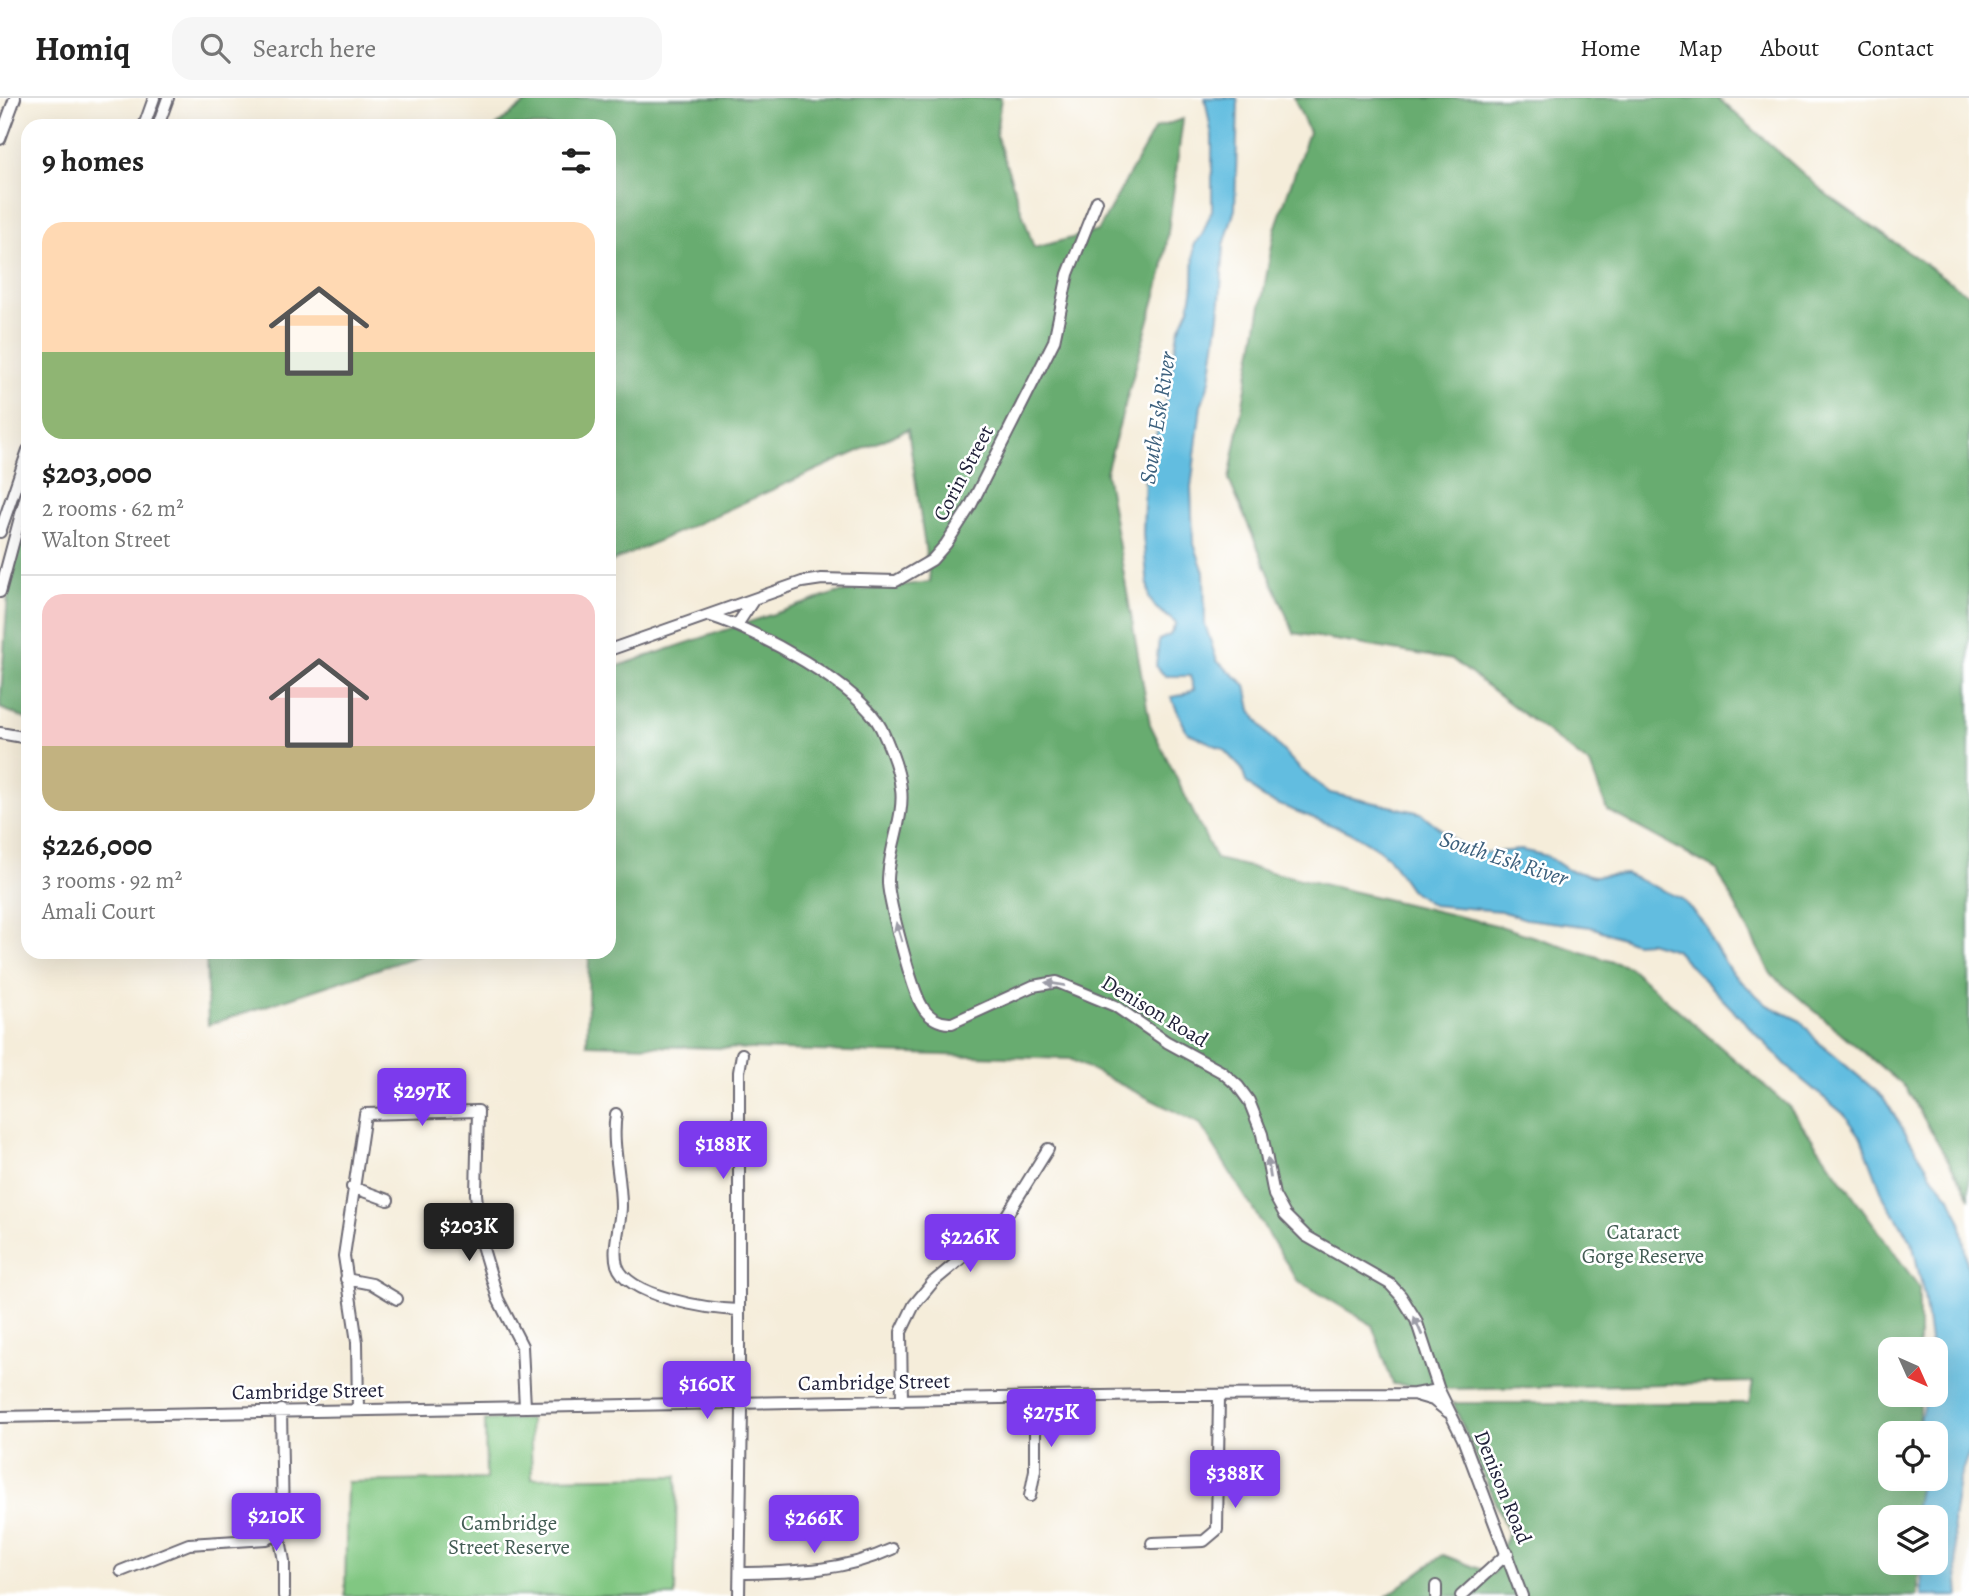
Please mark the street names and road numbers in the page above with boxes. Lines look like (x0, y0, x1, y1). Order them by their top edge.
street label: Corin Street (926, 420, 1000, 526)
street label: Denison Road (1096, 968, 1214, 1054)
street label: Cambridge Street (798, 1367, 950, 1397)
street label: Cambridge Street (232, 1376, 384, 1406)
street label: Denison Road (1468, 1426, 1539, 1548)

